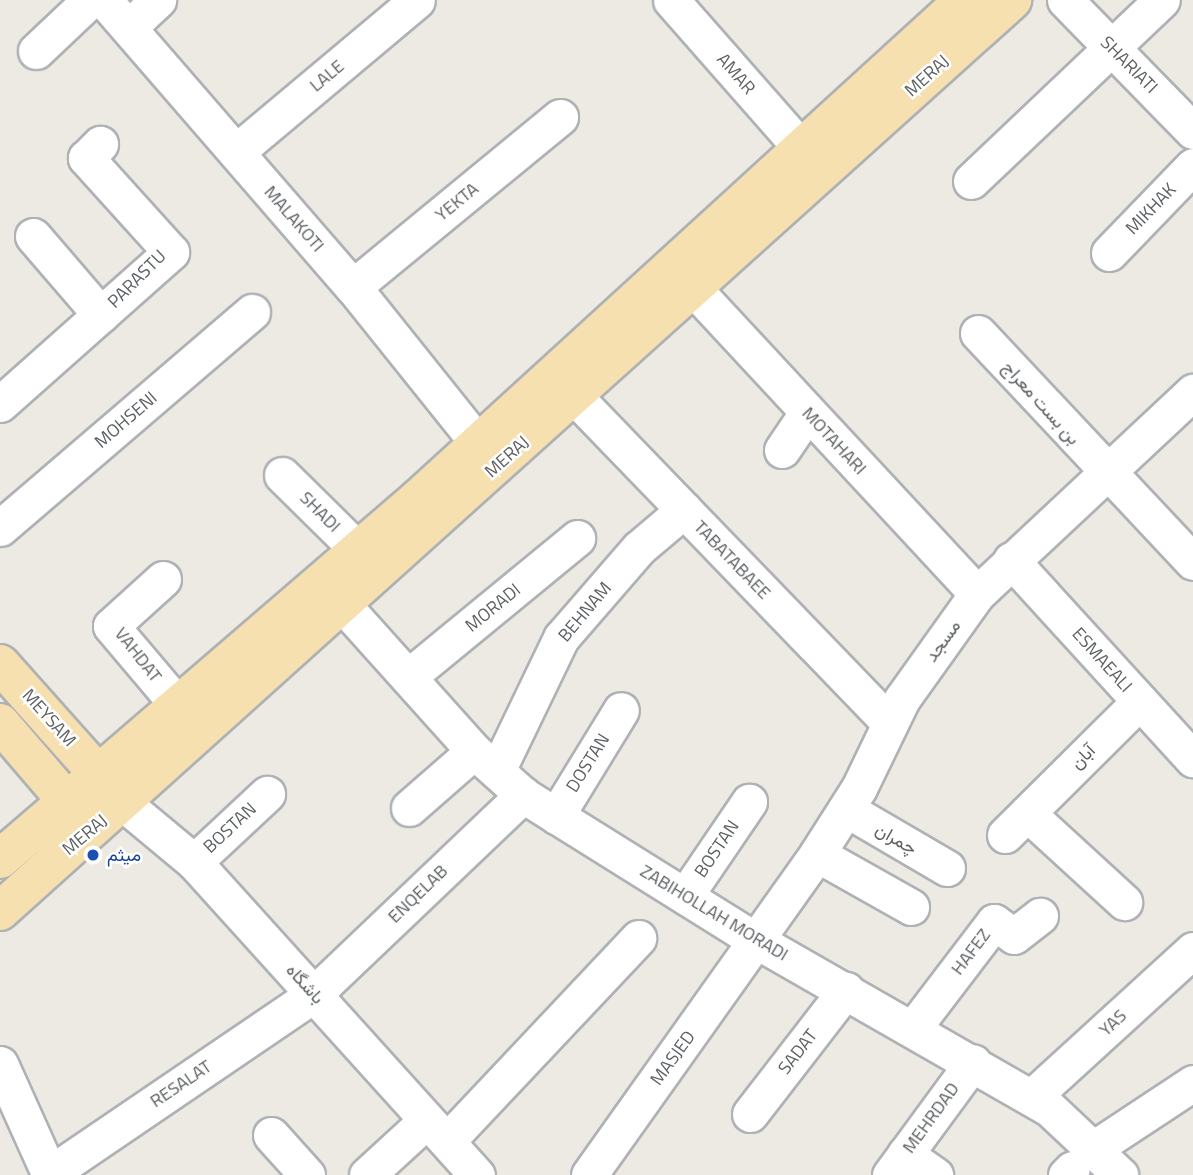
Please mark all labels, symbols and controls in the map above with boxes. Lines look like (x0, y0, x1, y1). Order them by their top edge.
street label: SHARIATI (1096, 32, 1162, 98)
street label: AMAR (712, 49, 760, 99)
street label: MERAJ (900, 51, 954, 101)
street label: LALE (306, 56, 348, 96)
street label: YEKTA (431, 178, 483, 226)
street label: MIKHAK (1121, 179, 1181, 239)
street label: MALAKOTI (259, 182, 329, 256)
street label: PARASTU (103, 245, 171, 313)
street label: بن بست معراج (998, 357, 1084, 449)
street label: MOHSENI (90, 387, 162, 453)
street label: MOTAHARI (797, 403, 871, 479)
street label: MERAJ (480, 432, 534, 482)
street label: SHADI (295, 487, 345, 537)
street label: TABATABAEE (689, 516, 775, 604)
street label: BEHNAM (554, 578, 616, 646)
street label: MORADI (461, 579, 525, 637)
street label: مسجد (921, 616, 965, 666)
street label: VAHDAT (110, 623, 166, 687)
street label: ESMAEALI (1067, 623, 1137, 697)
street label: MEYSAM (18, 685, 80, 751)
street label: DOSTAN (562, 730, 614, 796)
street label: آبان (1066, 740, 1100, 774)
street label: BOSTAN (199, 798, 261, 858)
street label: MERAJ (58, 810, 112, 860)
street label: BOSTAN (690, 816, 744, 882)
street label: چمران (871, 819, 921, 859)
place label: میثم (107, 844, 141, 866)
marker: میثم (85, 847, 101, 863)
street label: ENQELAB (384, 860, 452, 928)
street label: ZABIHOLLAH MORADI (636, 860, 792, 966)
street label: HAFEZ (947, 925, 995, 979)
street label: باشگاه (281, 959, 329, 1009)
street label: YAS (1095, 1005, 1131, 1041)
street label: SADAT (774, 1025, 822, 1079)
street label: MASJED (646, 1027, 700, 1089)
street label: RESALAT (146, 1056, 216, 1112)
street label: MEHRDAD (898, 1078, 964, 1158)

